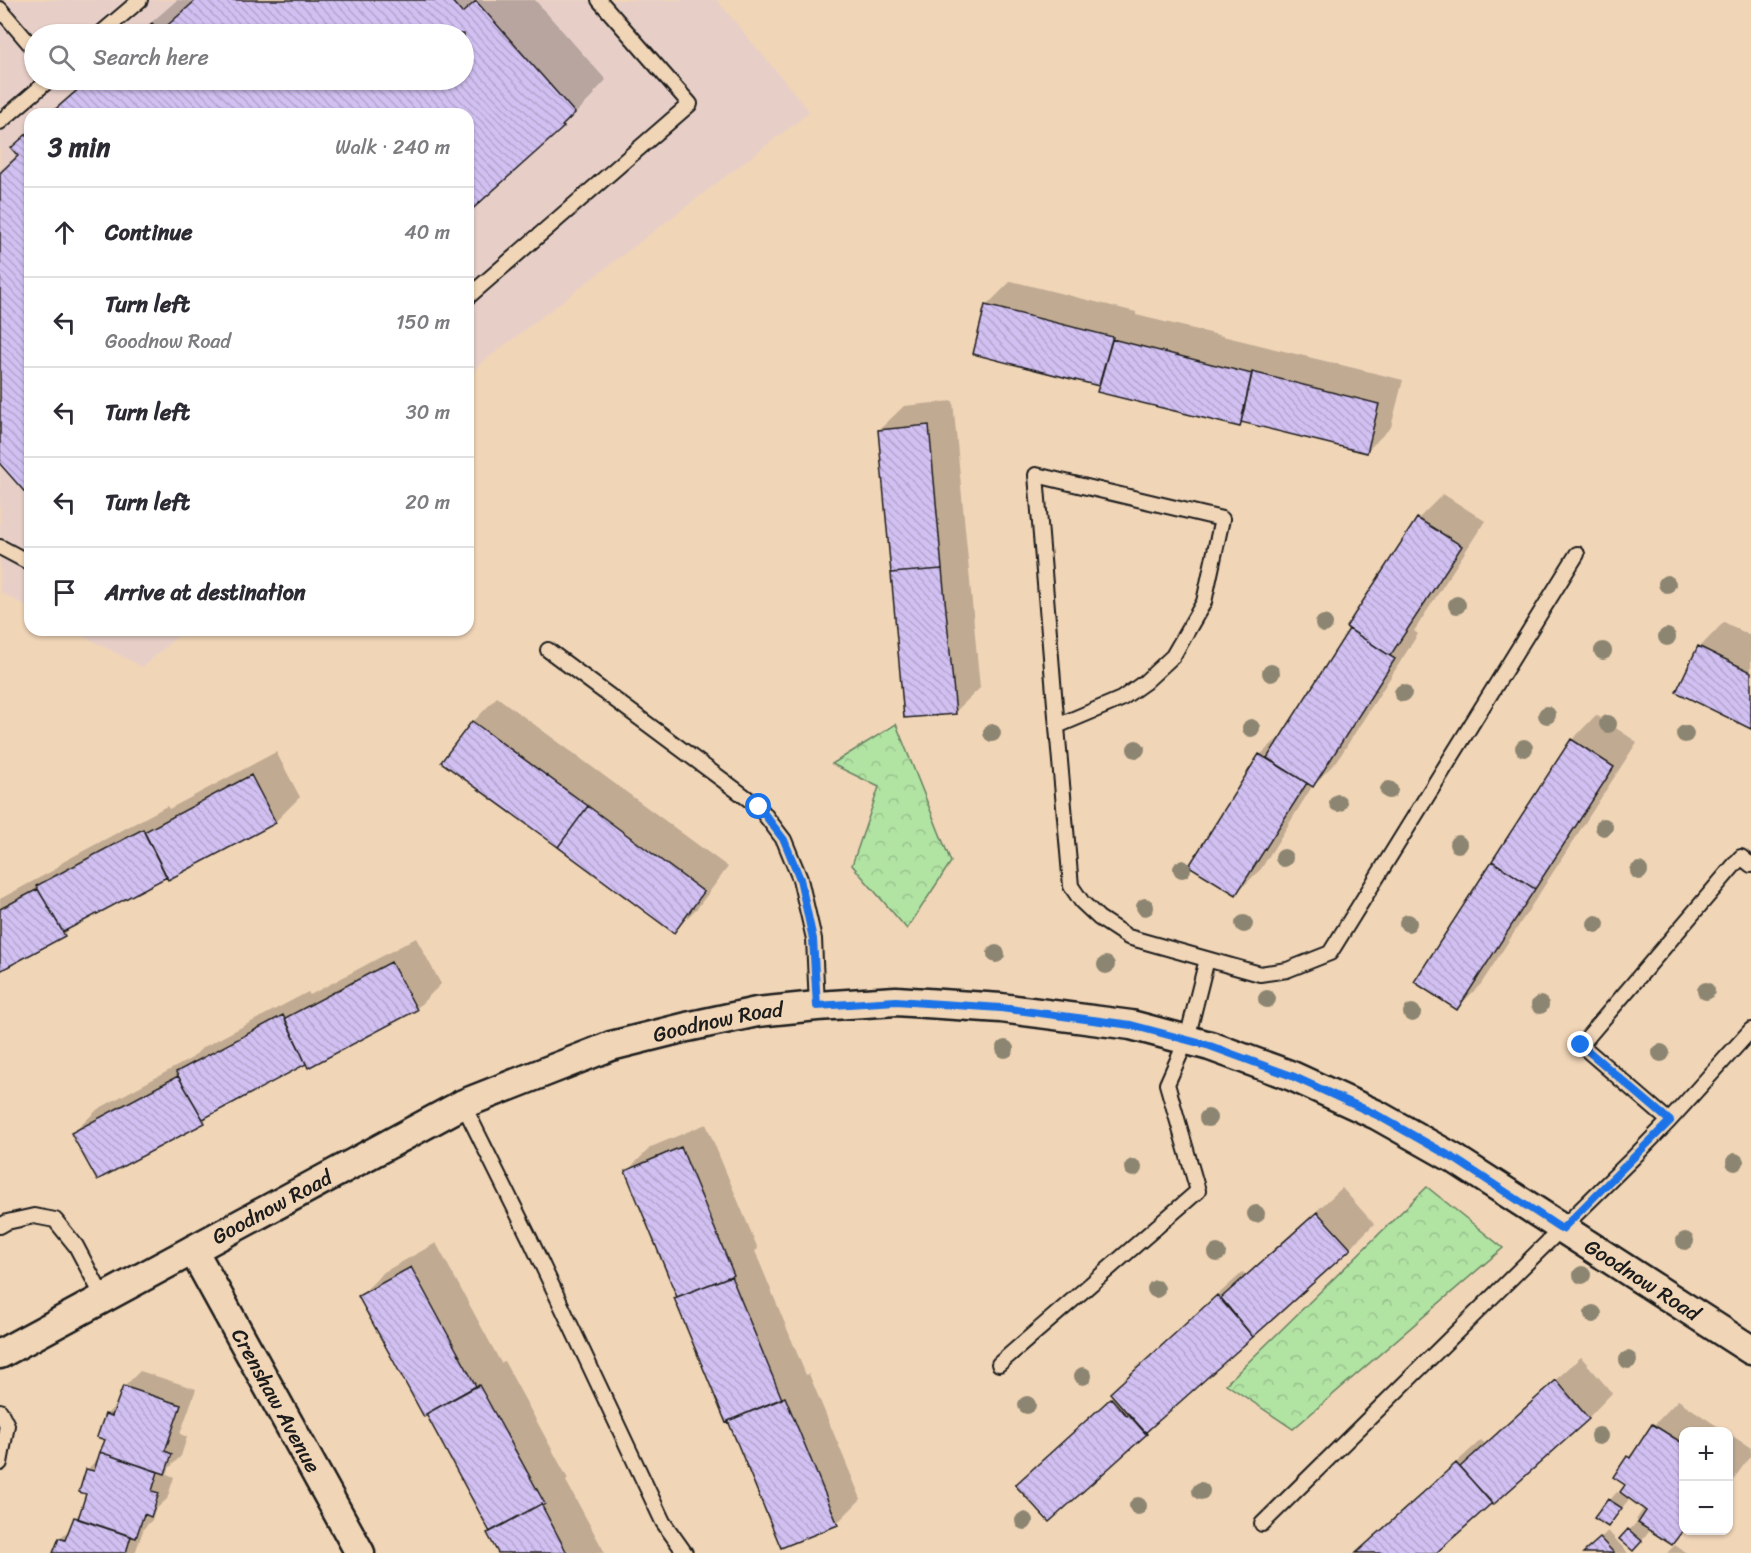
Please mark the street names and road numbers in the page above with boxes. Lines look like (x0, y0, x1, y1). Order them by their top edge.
street label: Goodnow Road (649, 990, 787, 1054)
street label: Goodnow Road (205, 1158, 341, 1255)
street label: Goodnow Road (1576, 1228, 1710, 1333)
street label: Crenshaw Avenue (221, 1321, 332, 1481)

